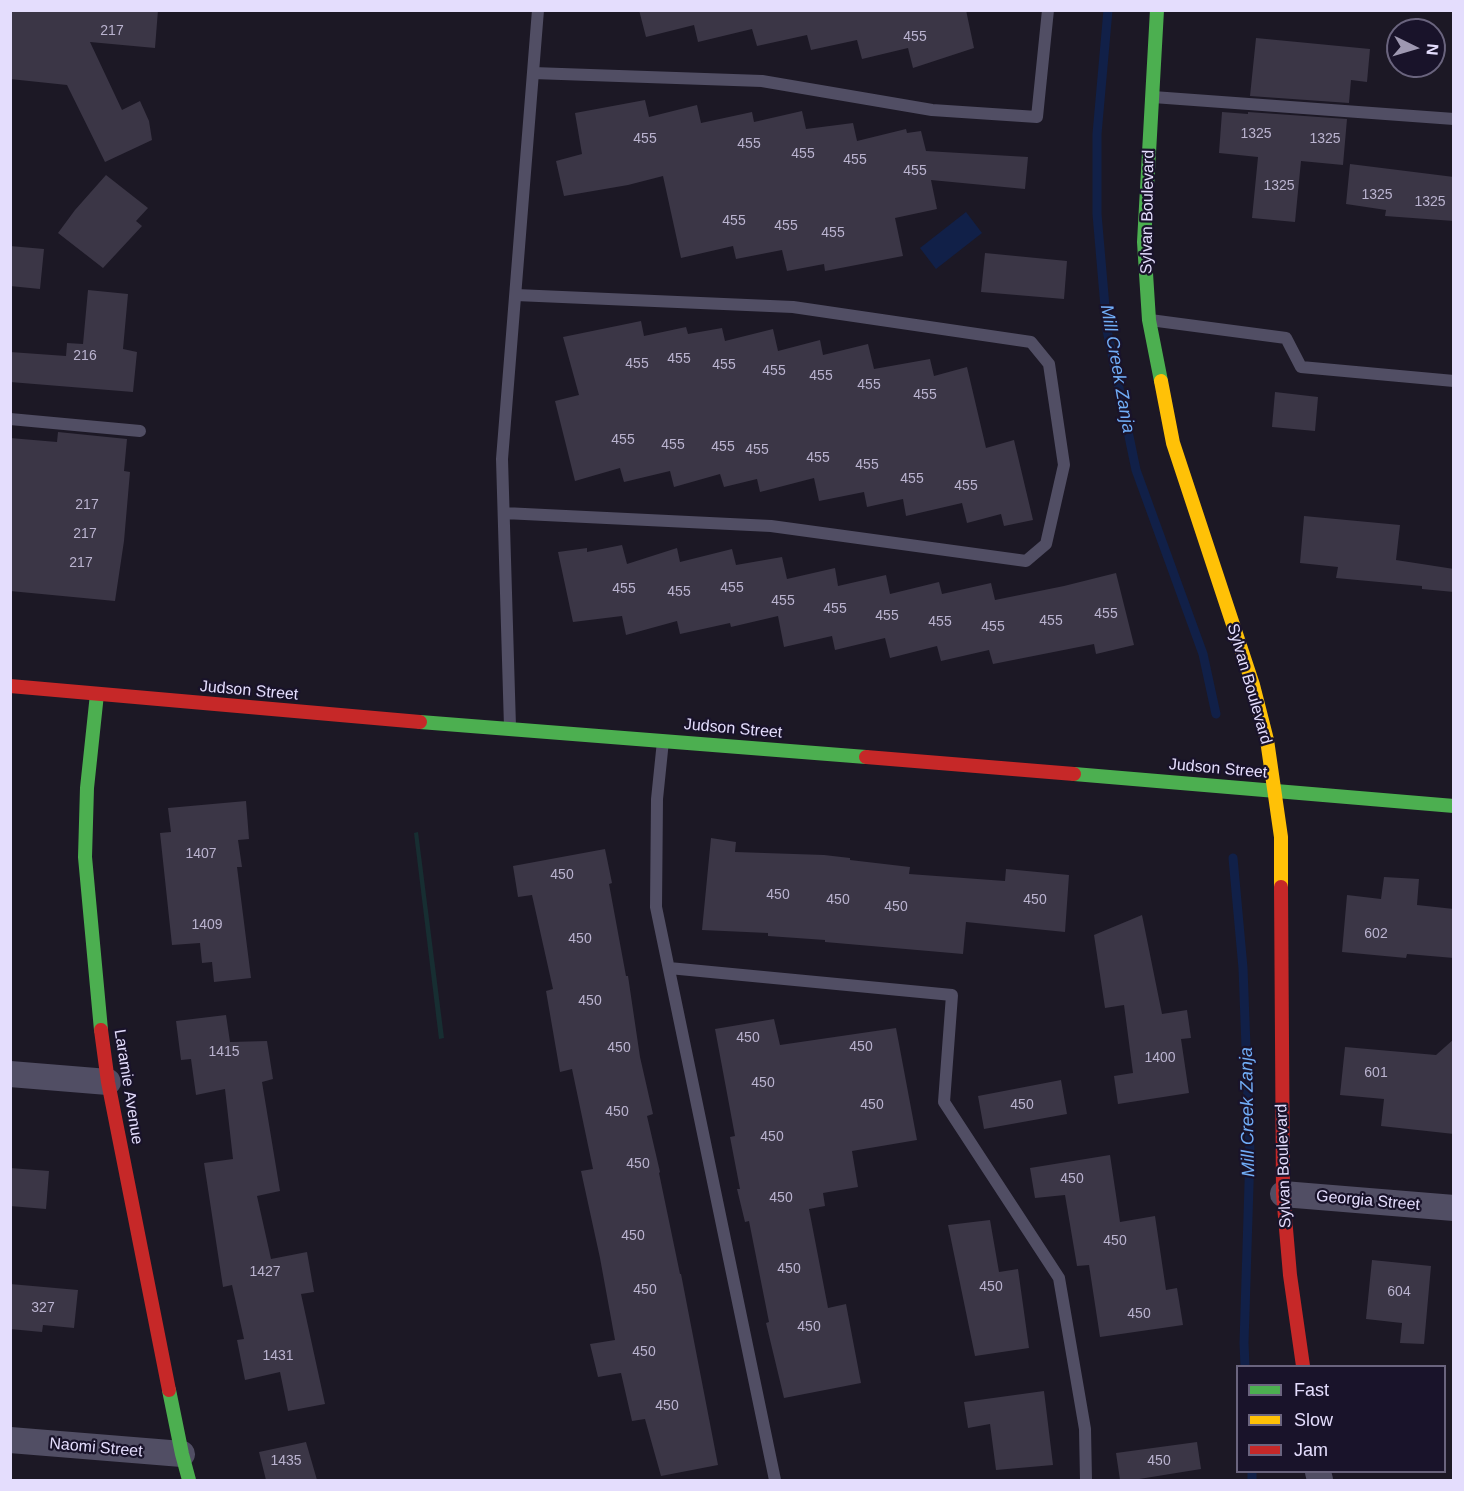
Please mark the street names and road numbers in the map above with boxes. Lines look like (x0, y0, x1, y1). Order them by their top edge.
street label: Sylvan Boulevard (1137, 150, 1159, 274)
street label: Sylvan Boulevard (1223, 622, 1275, 746)
street label: Judson Street (199, 677, 299, 705)
street label: Judson Street (683, 715, 783, 743)
street label: Judson Street (1168, 755, 1268, 783)
street label: Laramie Avenue (109, 1028, 147, 1146)
street label: Sylvan Boulevard (1272, 1103, 1296, 1229)
street label: Georgia Street (1315, 1187, 1421, 1215)
street label: Naomi Street (49, 1434, 143, 1462)

